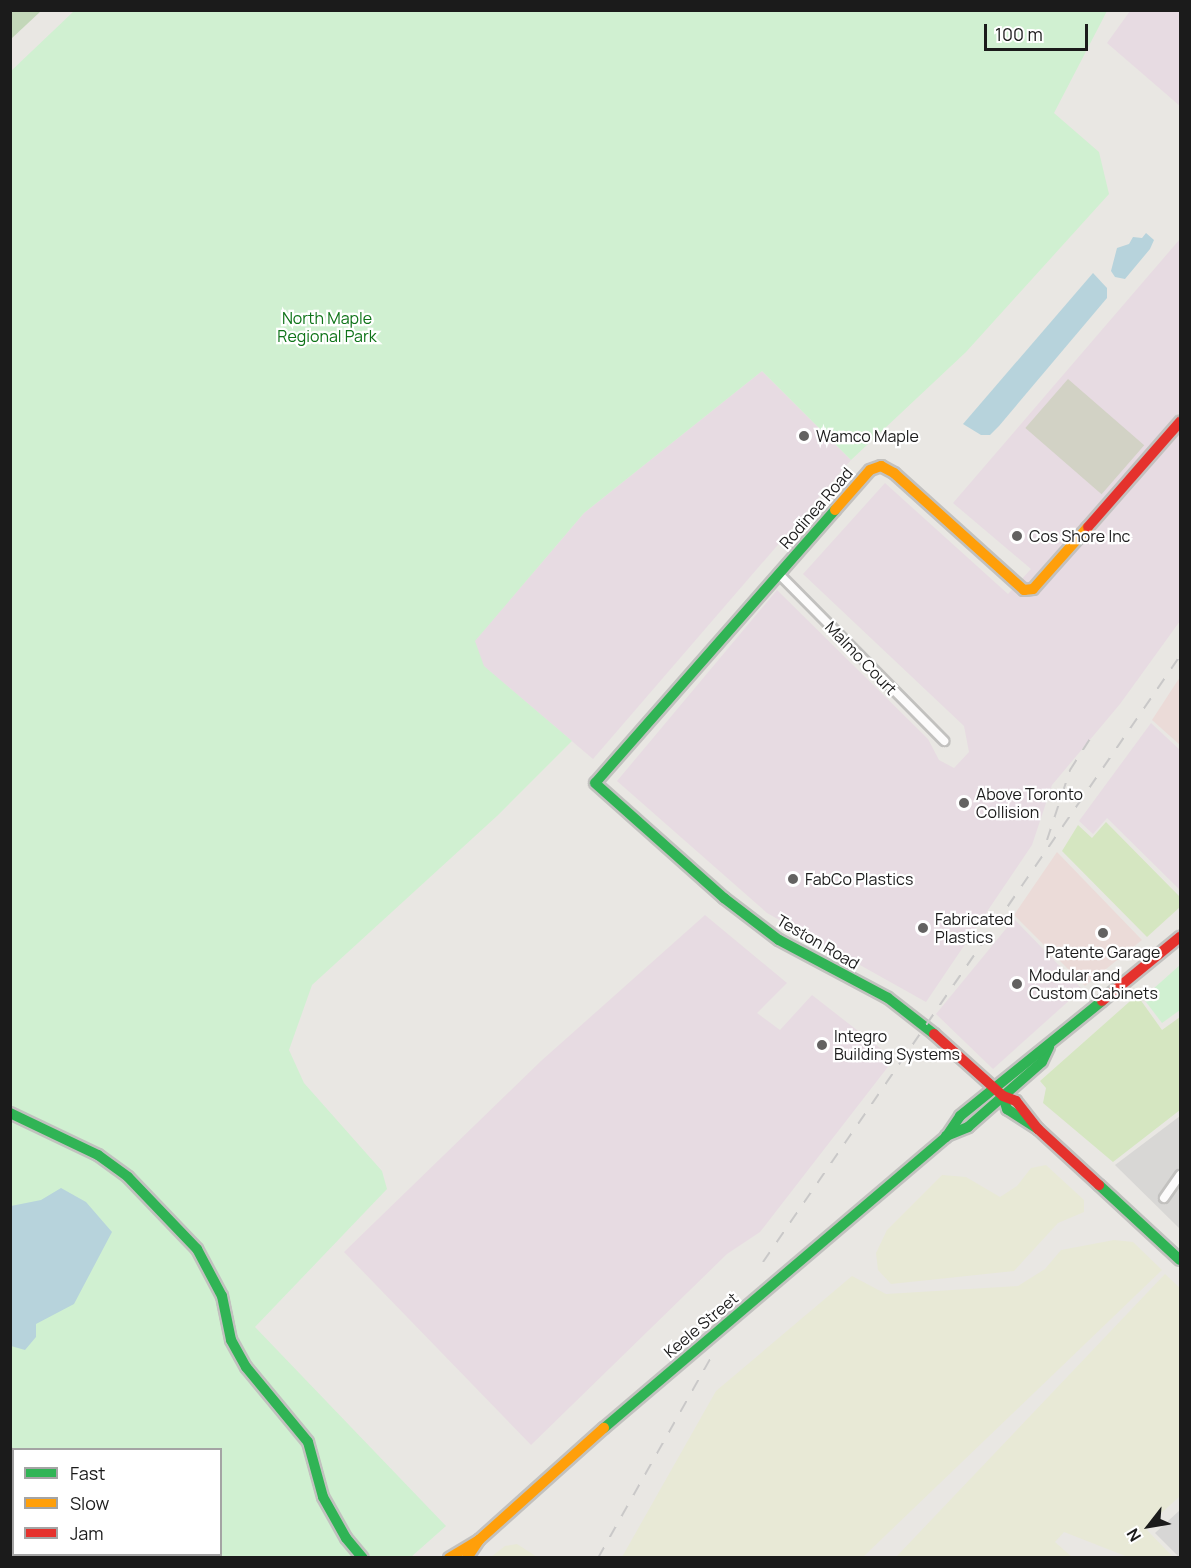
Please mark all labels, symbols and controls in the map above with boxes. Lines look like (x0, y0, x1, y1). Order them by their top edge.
scale bar (987, 12, 1090, 50)
text: 100 m (995, 22, 1043, 46)
park label: North Maple Regional Park (277, 308, 377, 346)
place label: Wamco Maple (816, 426, 919, 446)
marker: Wamco Maple (797, 429, 811, 443)
street label: Rodinea Road (775, 463, 857, 553)
place label: Cos Shore Inc (1029, 526, 1130, 546)
marker: Cos Shore Inc (1010, 529, 1024, 543)
street label: Malmo Court (821, 617, 901, 699)
place label: Above Toronto Collision (976, 784, 1083, 822)
marker: Above Toronto Collision (957, 796, 971, 810)
place label: FabCo Plastics (805, 869, 913, 889)
marker: FabCo Plastics (786, 872, 800, 886)
place label: Fabricated Plastics (935, 909, 1013, 947)
street label: Teston Road (773, 911, 863, 973)
marker: Fabricated Plastics (916, 921, 930, 935)
marker: Patente Garage (1096, 926, 1110, 940)
place label: Patente Garage (1046, 942, 1160, 962)
place label: Modular and Custom Cabinets (1029, 965, 1158, 1003)
marker: Modular and Custom Cabinets (1010, 977, 1024, 991)
place label: Integro Building Systems (834, 1026, 960, 1064)
marker: Integro Building Systems (815, 1038, 829, 1052)
street label: Keele Street (660, 1288, 742, 1362)
legend (12, 1448, 222, 1556)
text: Fast (70, 1461, 105, 1485)
text: Slow (70, 1491, 109, 1515)
north arrow (1119, 1496, 1179, 1556)
text: Jam (70, 1521, 104, 1545)
text: N (1121, 1525, 1146, 1546)

